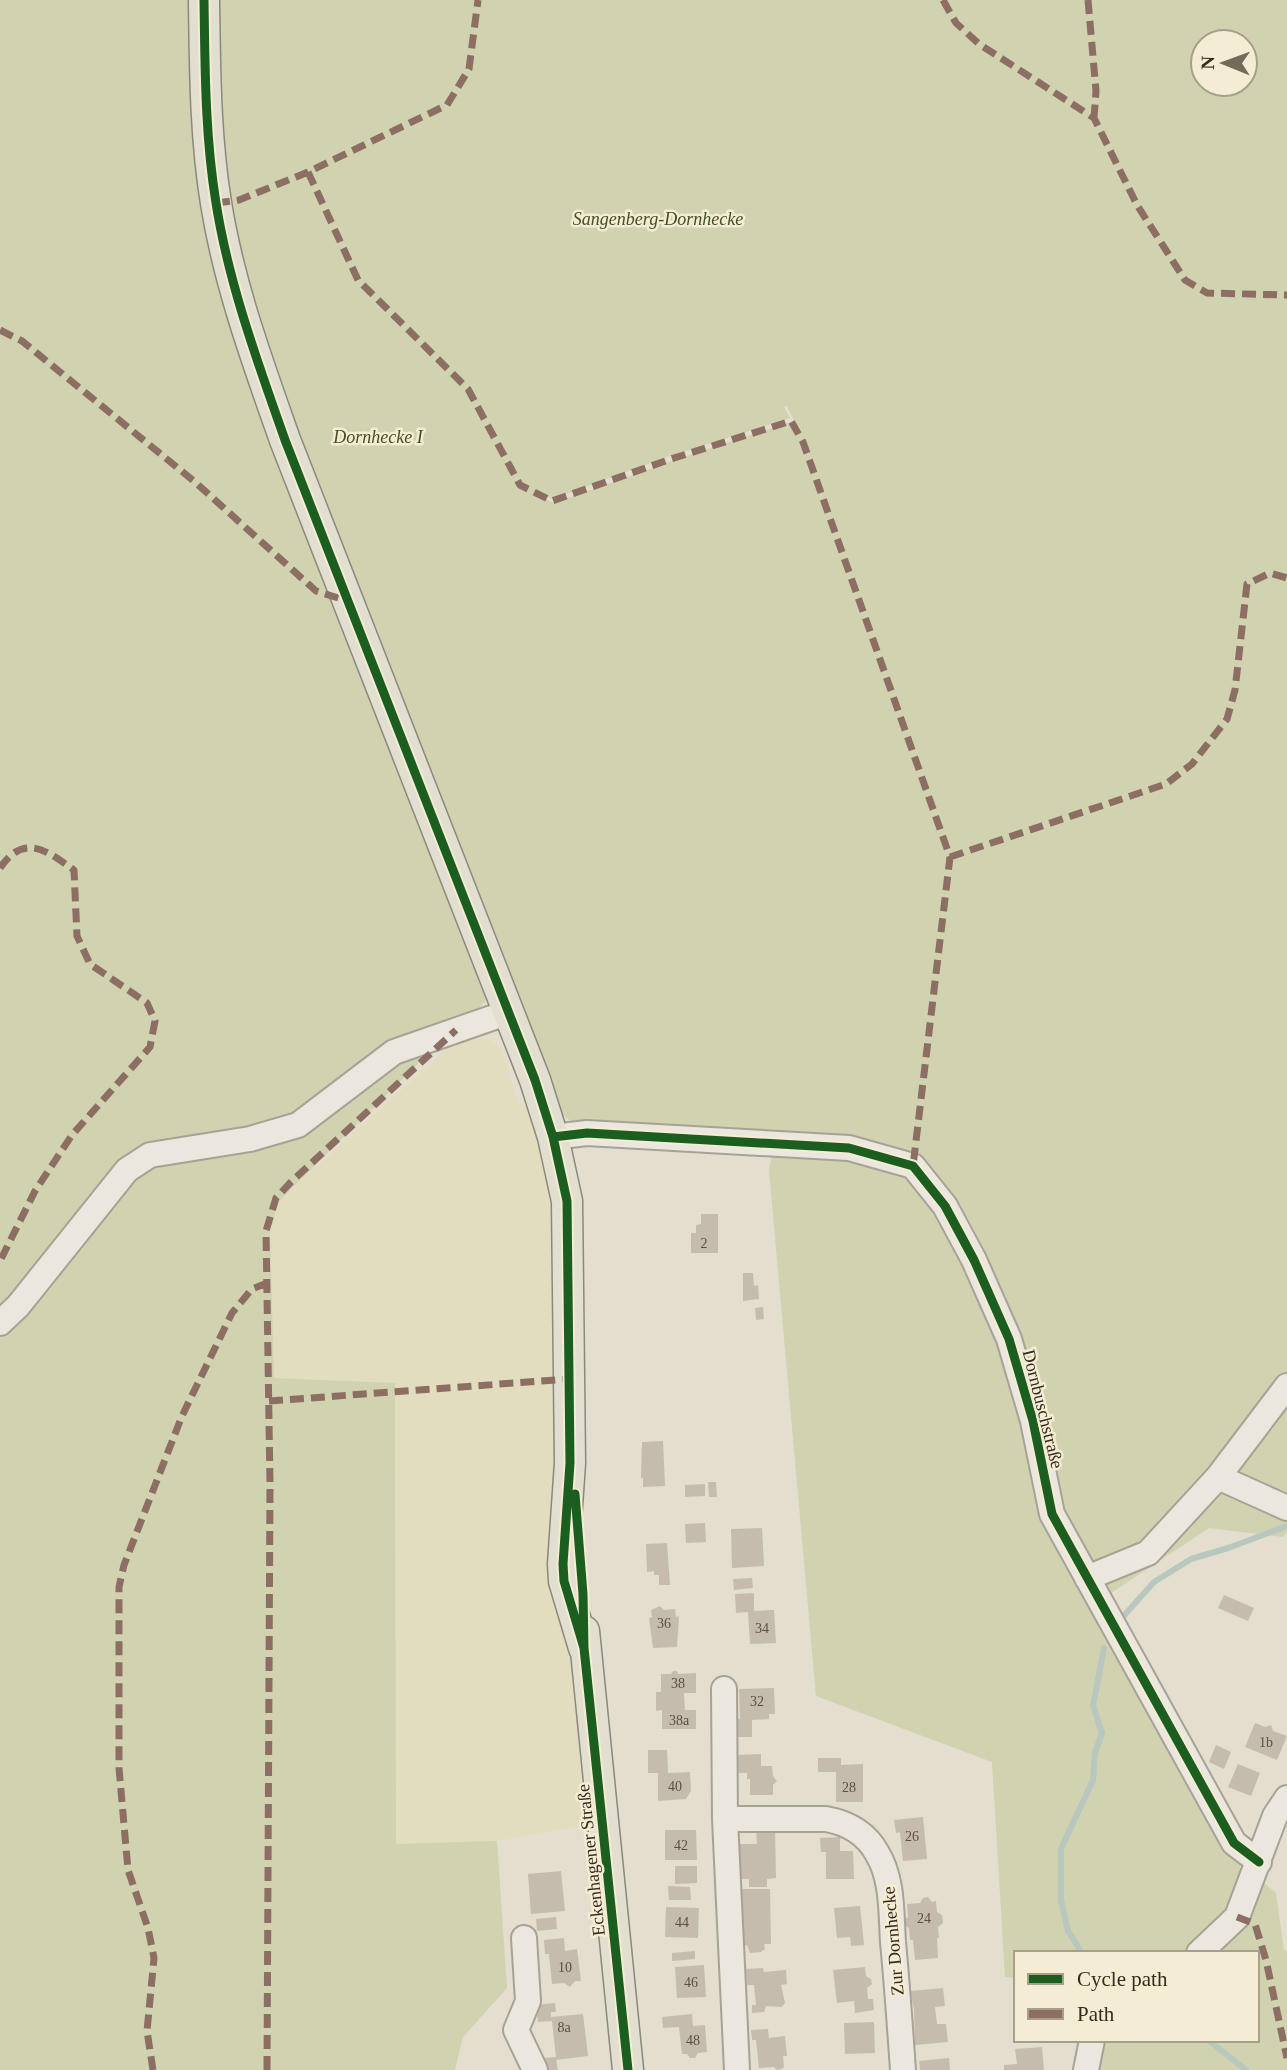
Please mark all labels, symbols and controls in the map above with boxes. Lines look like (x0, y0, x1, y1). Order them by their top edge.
north arrow (1189, 28, 1259, 98)
text: N (1197, 55, 1218, 70)
park label: Sangenberg-Dornhecke (573, 209, 743, 229)
park label: Dornhecke I (332, 427, 424, 447)
house number: 2 (701, 1236, 708, 1251)
street label: Dornbuschstraße (1019, 1347, 1067, 1471)
house number: 36 (657, 1616, 671, 1631)
house number: 34 (755, 1621, 769, 1636)
house number: 38 (671, 1676, 685, 1691)
house number: 32 (750, 1694, 764, 1709)
house number: 38a (669, 1713, 690, 1728)
house number: 1b (1259, 1735, 1273, 1750)
house number: 40 (668, 1779, 682, 1794)
house number: 28 (842, 1780, 856, 1795)
street label: Eckenhagener Straße (573, 1783, 609, 1937)
house number: 26 (905, 1829, 919, 1844)
house number: 42 (674, 1838, 688, 1853)
street label: Zur Dornhecke (878, 1886, 908, 1996)
house number: 24 (917, 1911, 931, 1926)
house number: 44 (675, 1915, 689, 1930)
legend (1014, 1951, 1259, 2042)
house number: 10 (558, 1960, 572, 1975)
text: Cycle path (1077, 1967, 1168, 1991)
house number: 46 (684, 1975, 698, 1990)
text: Path (1077, 2002, 1115, 2026)
house number: 8a (557, 2020, 571, 2035)
house number: 48 (686, 2033, 700, 2048)

